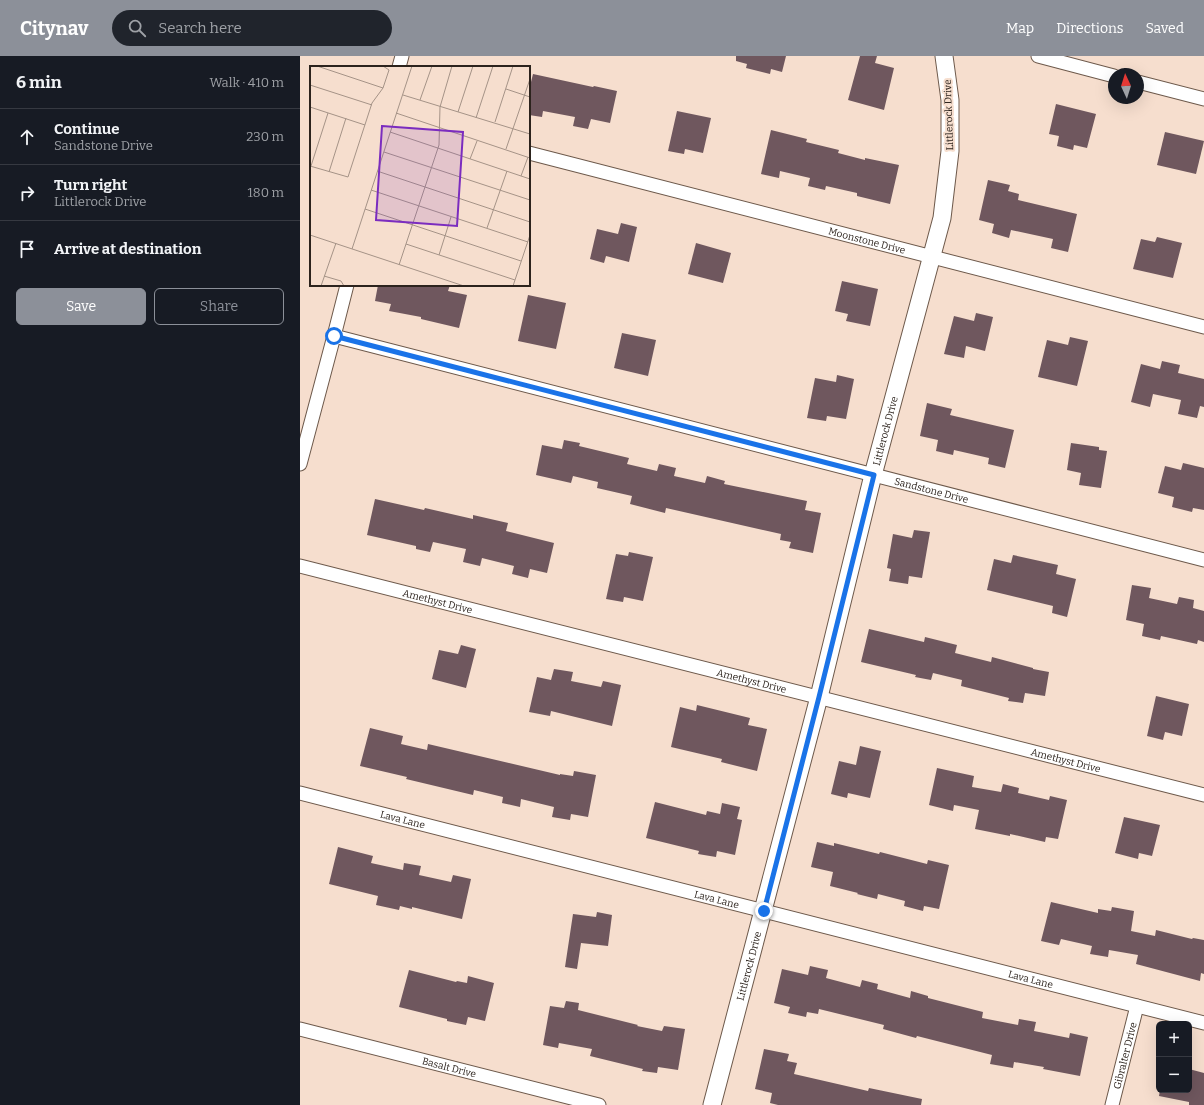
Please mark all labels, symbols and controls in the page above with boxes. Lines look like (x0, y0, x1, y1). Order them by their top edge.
search box (112, 10, 392, 46)
text: Citynav (20, 17, 88, 40)
icon: search (126, 17, 148, 39)
text: Search here (158, 19, 242, 37)
text: Map (1006, 20, 1034, 37)
text: Directions (1056, 20, 1124, 37)
text: Saved (1146, 20, 1184, 37)
inset map (310, 66, 530, 286)
north arrow (1108, 68, 1144, 104)
text: 6 min (16, 72, 62, 93)
text: Walk · 410 m (209, 75, 284, 90)
street label: Littlerock Drive (942, 79, 956, 151)
text: Continue (54, 120, 120, 138)
icon: ahead (16, 126, 38, 148)
text: 230 m (246, 129, 284, 144)
text: Sandstone Drive (54, 138, 153, 153)
text: Turn right (54, 176, 127, 194)
icon: right (16, 182, 38, 204)
text: 180 m (248, 185, 284, 200)
text: Littlerock Drive (54, 194, 146, 209)
street label: Moonstone Drive (827, 225, 907, 257)
icon: arrive (16, 238, 38, 260)
text: Arrive at destination (54, 240, 201, 258)
button: Save (16, 288, 146, 325)
button: Share (154, 288, 284, 325)
route start (325, 327, 343, 345)
street label: Littlerock Drive (871, 395, 901, 467)
street label: Sandstone Drive (893, 476, 970, 506)
street label: Amethyst Drive (401, 587, 474, 616)
street label: Amethyst Drive (715, 667, 788, 696)
street label: Amethyst Drive (1029, 746, 1102, 776)
street label: Lava Lane (379, 809, 426, 832)
street label: Lava Lane (693, 889, 740, 911)
route end (755, 902, 773, 920)
street label: Littlerock Drive (735, 930, 764, 1002)
street label: Lava Lane (1007, 968, 1054, 991)
street label: Gibralter Drive (1111, 1021, 1140, 1091)
map controls (1156, 1021, 1192, 1093)
button: + (1156, 1021, 1192, 1057)
street label: Basalt Drive (421, 1055, 477, 1081)
button: − (1156, 1057, 1192, 1093)

